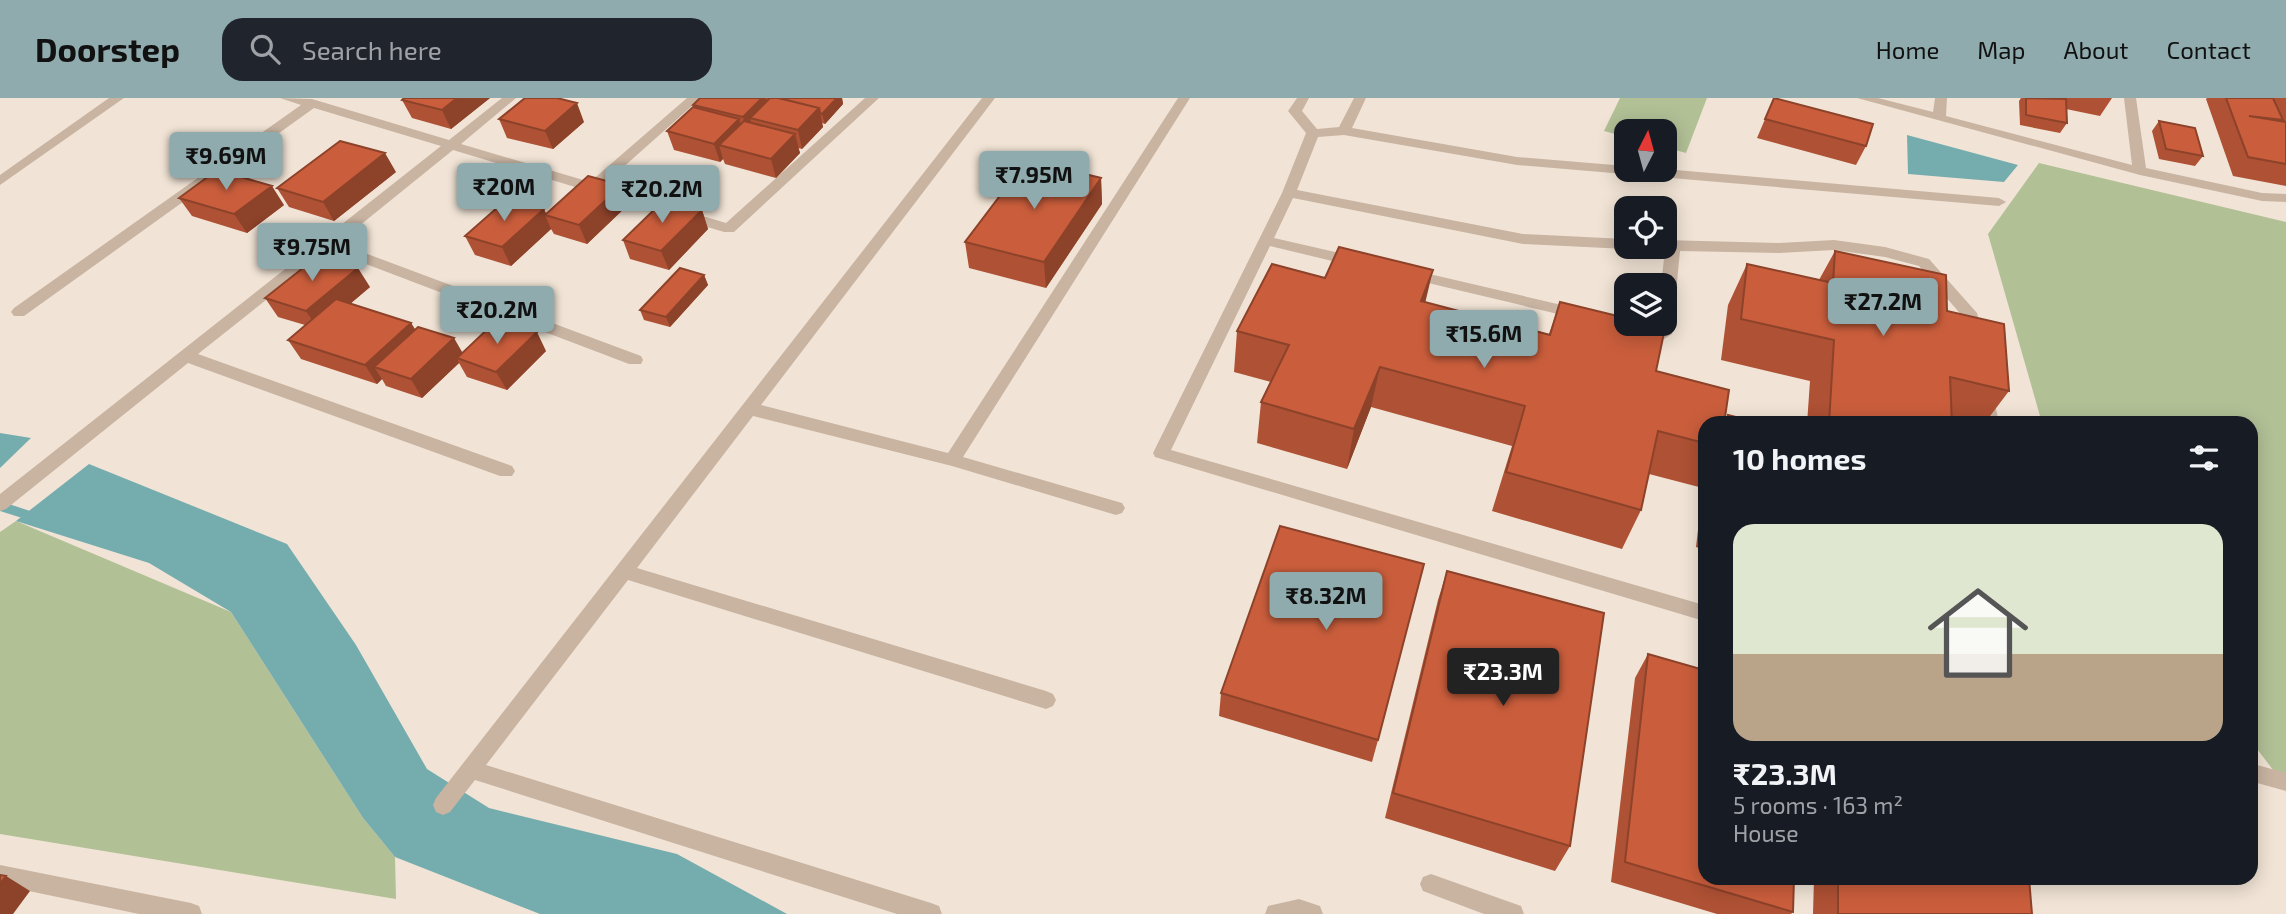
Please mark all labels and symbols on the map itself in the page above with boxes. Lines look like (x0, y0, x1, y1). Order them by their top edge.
north arrow (1614, 119, 1676, 182)
pin: ₹9.69M (169, 132, 283, 192)
pin: ₹7.95M (977, 152, 1091, 211)
pin: ₹20M (463, 164, 545, 223)
pin: ₹20.2M (605, 166, 719, 225)
pin: ₹9.75M (255, 223, 369, 283)
pin: ₹27.2M (1826, 278, 1940, 338)
pin: ₹20.2M (440, 286, 554, 346)
pin: ₹15.6M (1427, 310, 1541, 370)
pin: ₹8.32M (1269, 573, 1383, 632)
pin: ₹23.3M (1446, 648, 1560, 708)

